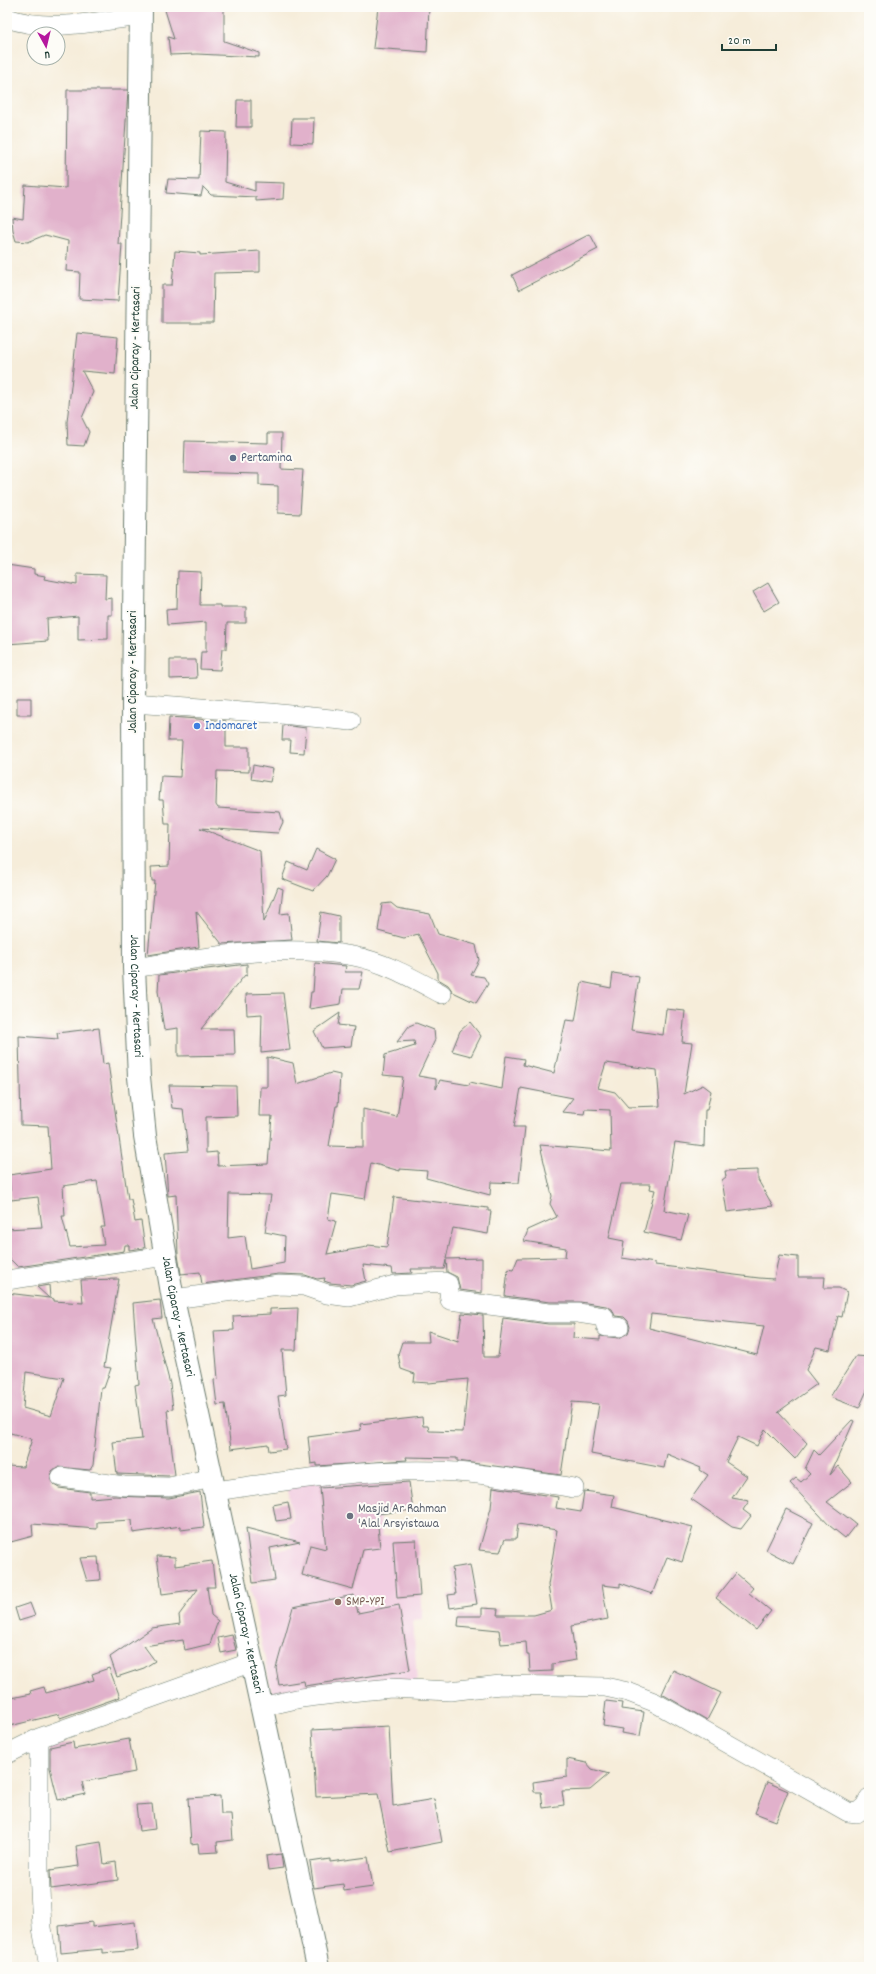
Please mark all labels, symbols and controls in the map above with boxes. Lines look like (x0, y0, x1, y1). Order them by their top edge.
north arrow (26, 26, 66, 66)
scale bar (722, 26, 776, 52)
text: 20 m (728, 33, 751, 50)
text: U (43, 46, 51, 62)
street label: Jalan Ciparay - Kertasari (125, 286, 147, 410)
place label: Pertamina (241, 449, 293, 468)
marker: Pertamina (228, 453, 238, 463)
street label: Jalan Ciparay - Kertasari (124, 610, 143, 733)
place label: Indomaret (205, 717, 257, 736)
marker: Indomaret (192, 721, 202, 731)
street label: Jalan Ciparay - Kertasari (124, 934, 148, 1058)
street label: Jalan Ciparay - Kertasari (156, 1255, 199, 1379)
place label: Masjid Ar Rahman 'Alal Arsyistawa (358, 1500, 446, 1534)
marker: Masjid Ar Rahman 'Alal Arsyistawa (345, 1511, 355, 1521)
street label: Jalan Ciparay - Kertasari (223, 1571, 268, 1696)
place label: SMP-YPI (346, 1593, 384, 1612)
marker: SMP-YPI (333, 1597, 343, 1607)

